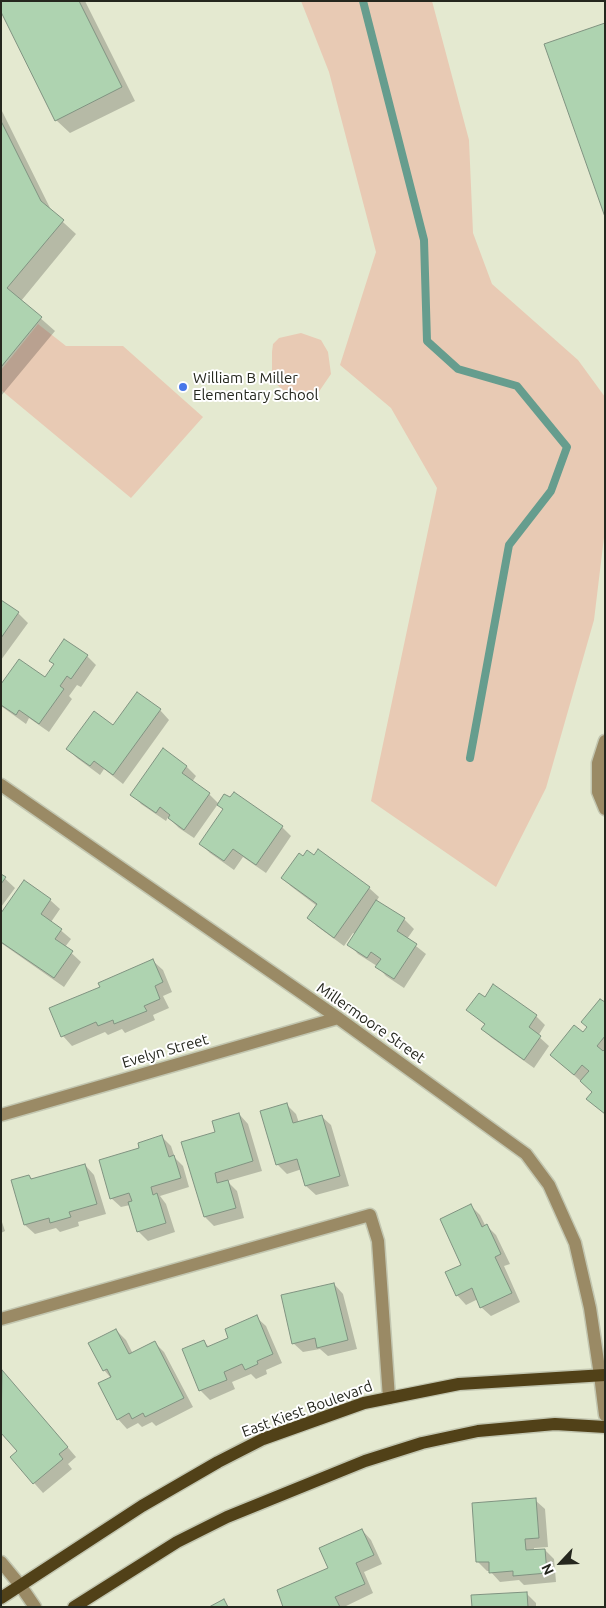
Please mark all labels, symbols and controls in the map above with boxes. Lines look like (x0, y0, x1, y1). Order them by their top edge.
place label: William B Miller Elementary School (193, 369, 319, 404)
marker: William B Miller Elementary School (177, 381, 189, 393)
street label: Millermoore Street (313, 979, 429, 1067)
street label: Evelyn Street (120, 1030, 210, 1072)
street label: East Kiest Boulevard (239, 1377, 375, 1441)
north arrow (536, 1538, 586, 1588)
text: N (538, 1561, 557, 1577)

